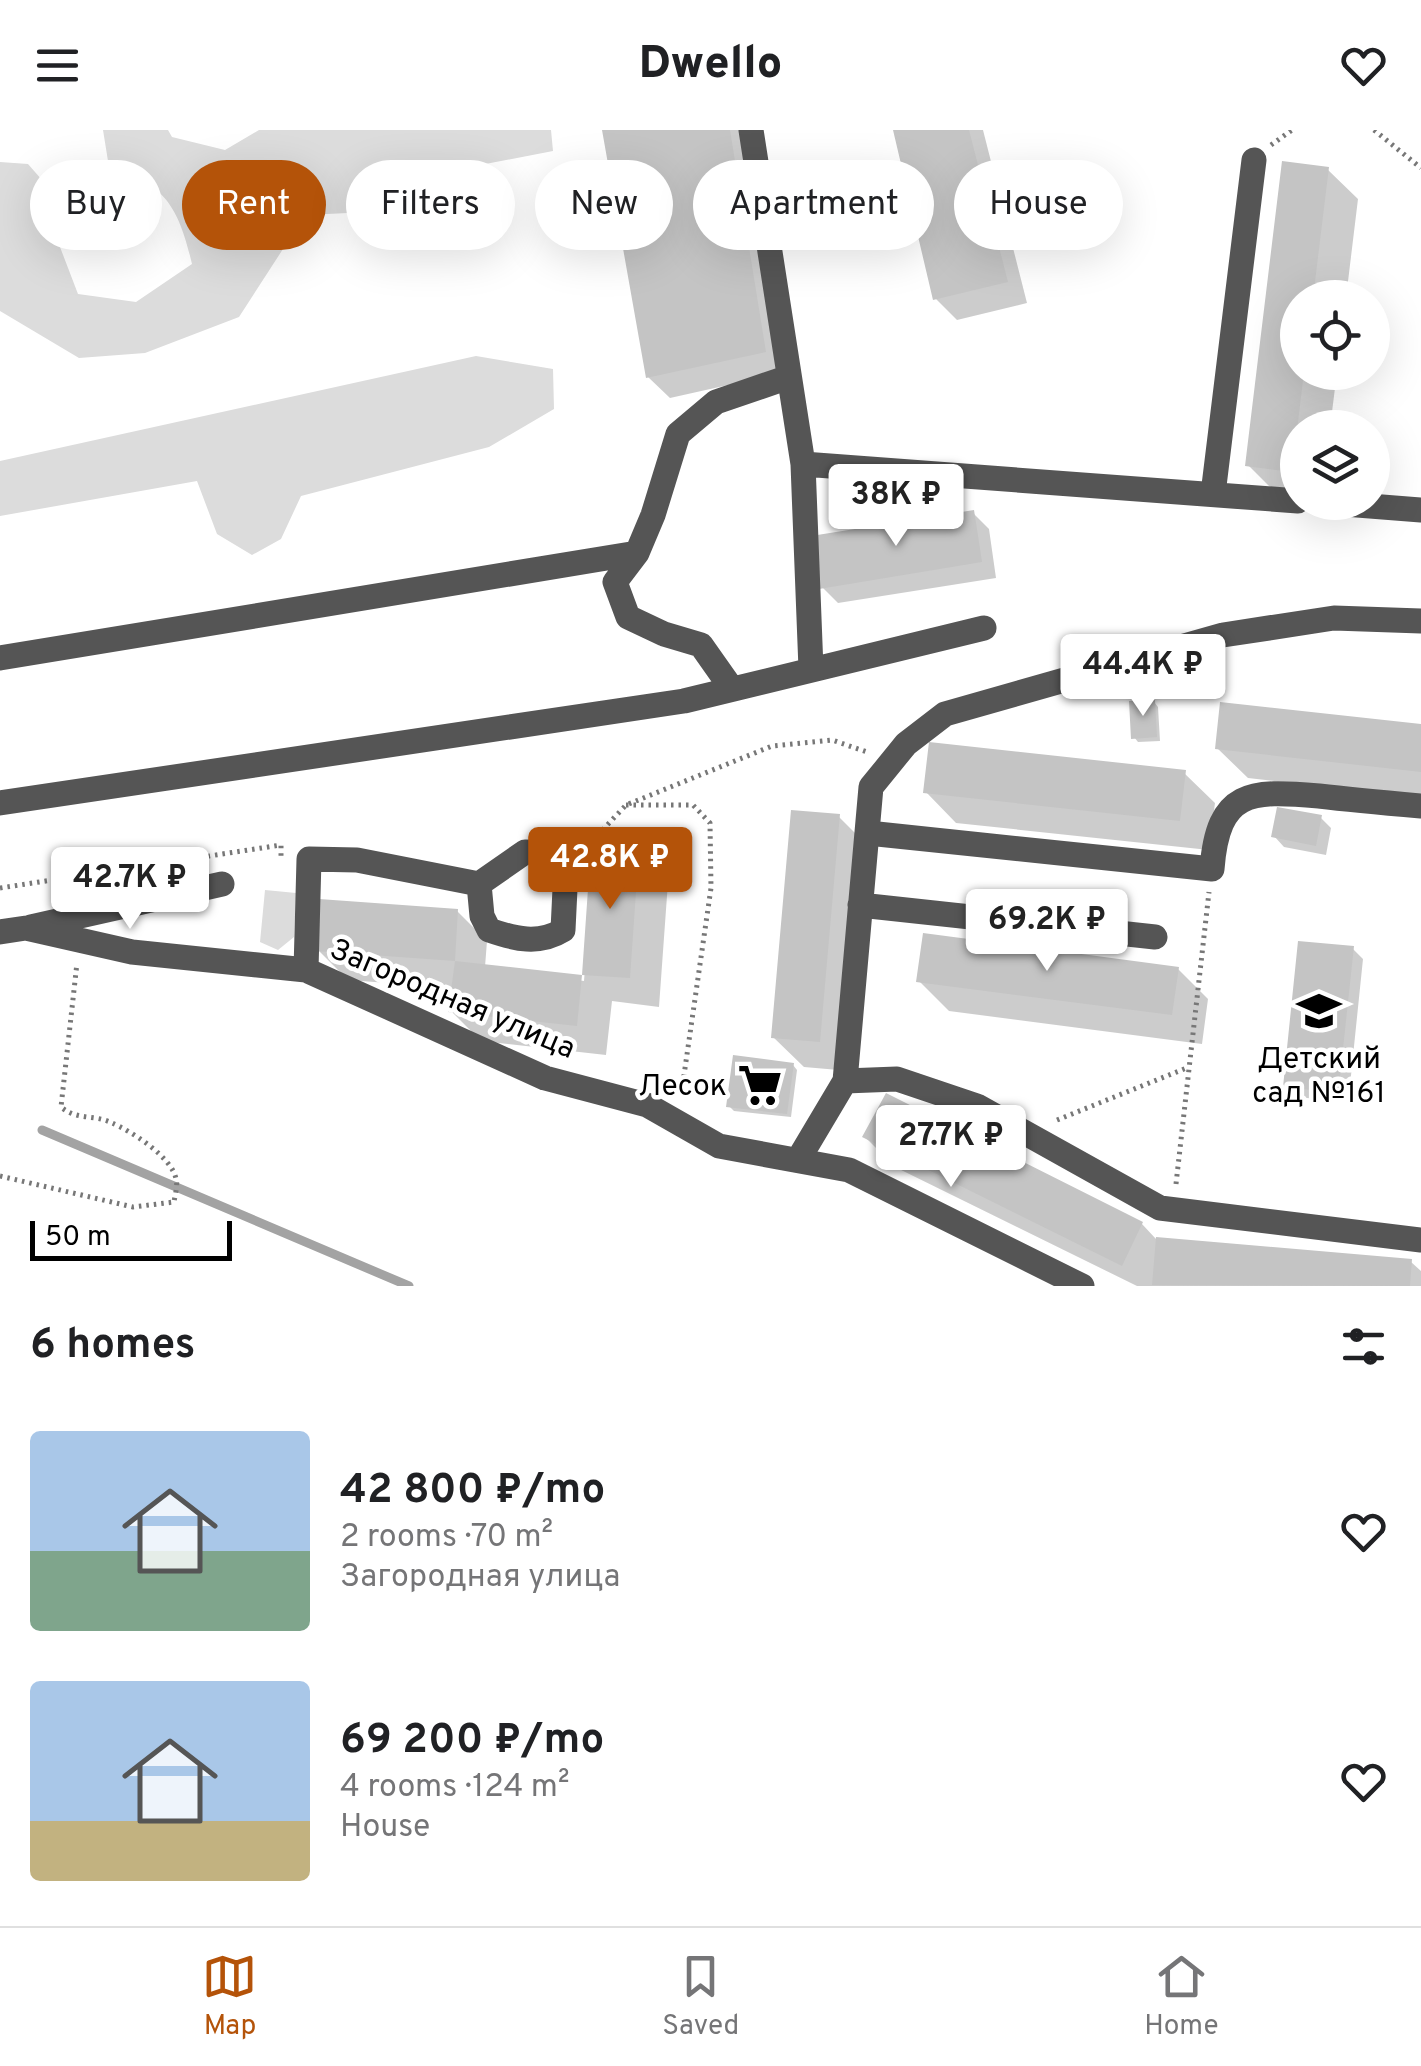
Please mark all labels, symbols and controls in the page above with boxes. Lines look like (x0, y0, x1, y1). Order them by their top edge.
text: Dwello (639, 37, 782, 94)
icon: menu (30, 38, 85, 93)
icon: heart (1336, 38, 1391, 93)
chip: Buy (30, 160, 162, 250)
chip: Rent (182, 160, 326, 250)
chip: Filters (346, 160, 515, 250)
chip: New (535, 160, 673, 250)
chip: Apartment (693, 160, 934, 250)
chip: House (954, 160, 1123, 250)
map controls (1280, 280, 1390, 520)
button: locate (1280, 280, 1390, 390)
button: layers (1280, 410, 1390, 520)
pin: 38K ₽ (826, 464, 966, 549)
text: 38K ₽ (851, 476, 941, 516)
pin: 44.4K ₽ (1051, 634, 1235, 719)
text: 44.4K ₽ (1082, 646, 1204, 686)
pin: 42.8K ₽ (518, 827, 702, 912)
text: 42.8K ₽ (550, 839, 670, 879)
pin: 42.7K ₽ (38, 847, 222, 932)
text: 42.7K ₽ (73, 859, 187, 899)
pin: 69.2K ₽ (955, 889, 1139, 974)
text: 69.2K ₽ (988, 901, 1106, 941)
street label: Загородная улица (324, 932, 580, 1069)
school or university icon: Детский сад №161 (1295, 987, 1343, 1035)
place label: Детский сад №161 (1252, 1042, 1386, 1113)
supermarket icon: Лесок (736, 1061, 784, 1109)
place label: Лесок (638, 1069, 727, 1106)
pin: 27.7K ₽ (859, 1105, 1043, 1190)
text: 27.7K ₽ (898, 1117, 1004, 1157)
scale bar (30, 1216, 232, 1260)
text: 50 m (45, 1220, 111, 1256)
icon: filters (1336, 1319, 1391, 1374)
text: 6 homes (30, 1320, 195, 1373)
text: 42 800 ₽/mo (340, 1465, 605, 1518)
icon: home (110, 1471, 230, 1591)
icon: heart (1336, 1504, 1391, 1559)
text: 2 rooms · 70 m² (340, 1518, 553, 1558)
text: Загородная улица (340, 1558, 620, 1598)
text: 69 200 ₽/mo (340, 1715, 604, 1768)
icon: home (110, 1721, 230, 1841)
icon: heart (1336, 1754, 1391, 1809)
text: 4 rooms · 124 m² (340, 1768, 570, 1808)
text: House (340, 1808, 430, 1848)
tab: Map (202, 1949, 257, 2045)
tab: Saved (662, 1949, 739, 2045)
tab: Home (1144, 1949, 1219, 2045)

